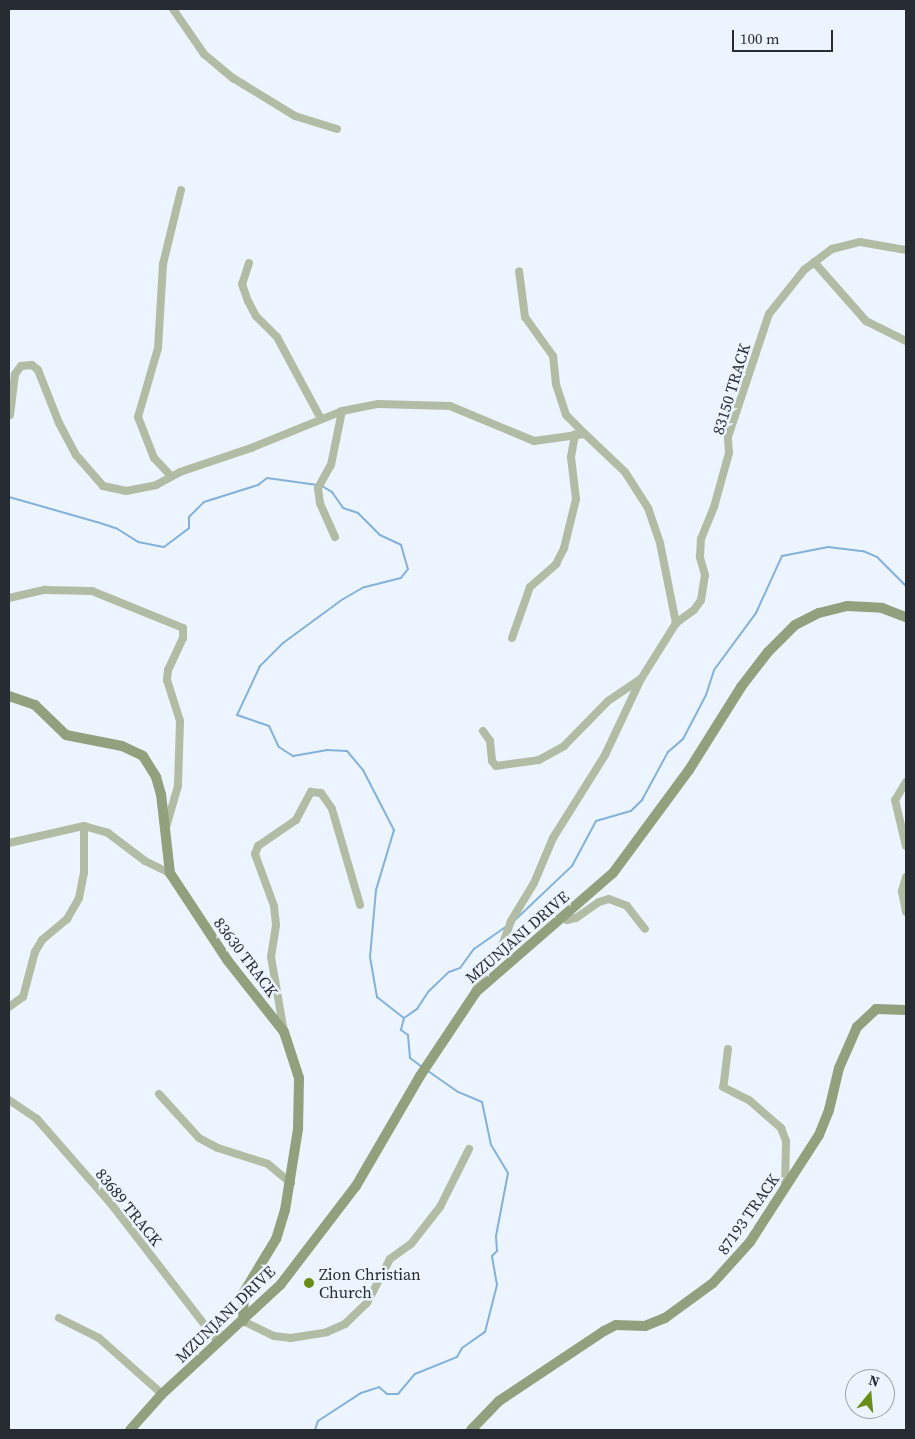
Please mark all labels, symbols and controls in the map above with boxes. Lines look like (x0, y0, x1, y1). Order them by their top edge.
scale bar (735, 20, 836, 52)
text: 100 m (740, 28, 780, 49)
street label: 83150 TRACK (708, 341, 754, 437)
street label: MZUNJANI DRIVE (461, 887, 573, 987)
street label: 83630 TRACK (210, 913, 282, 1001)
street label: 83689 TRACK (92, 1164, 166, 1250)
street label: 87193 TRACK (713, 1170, 783, 1258)
street label: MZUNJANI DRIVE (171, 1262, 279, 1366)
place label: Zion Christian Church (319, 1264, 421, 1302)
marker: Zion Christian Church (303, 1277, 315, 1289)
north arrow (845, 1369, 895, 1419)
text: N (866, 1370, 882, 1392)

